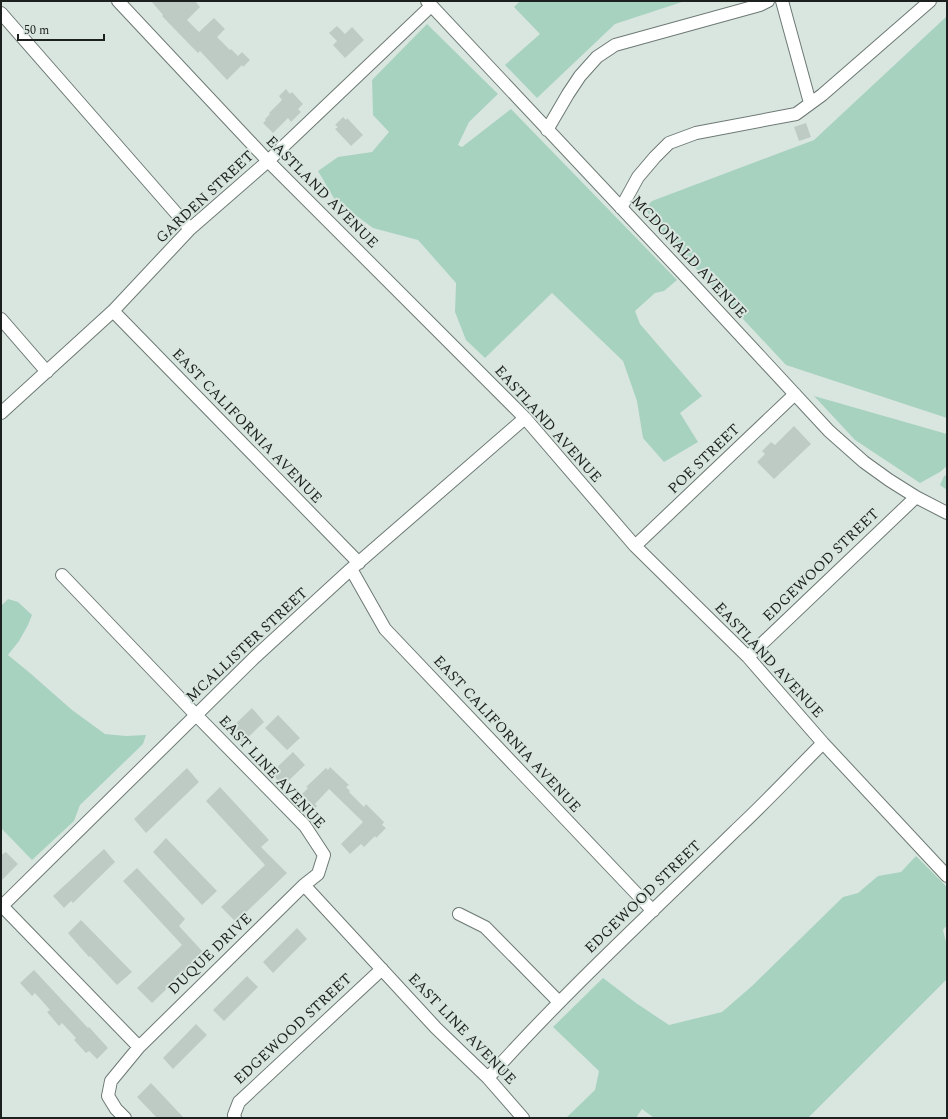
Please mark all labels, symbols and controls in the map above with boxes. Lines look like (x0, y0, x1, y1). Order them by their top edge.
scale bar (18, 16, 104, 42)
text: 50 m (24, 21, 49, 40)
street label: EASTLAND AVENUE (260, 130, 384, 254)
street label: GARDEN STREET (151, 145, 259, 249)
street label: MCDONALD AVENUE (626, 190, 752, 324)
street label: EAST CALIFORNIA AVENUE (166, 343, 328, 509)
street label: EASTLAND AVENUE (489, 360, 607, 488)
street label: POE STREET (663, 418, 745, 500)
street label: EDGEWOOD STREET (757, 503, 885, 627)
street label: MCALLISTER STREET (181, 582, 313, 708)
street label: EASTLAND AVENUE (709, 597, 829, 723)
street label: EAST CALIFORNIA AVENUE (428, 650, 586, 818)
street label: EAST LINE AVENUE (213, 710, 331, 834)
street label: EDGEWOOD STREET (579, 835, 707, 959)
street label: DUQUE DRIVE (163, 908, 257, 1000)
street label: EDGEWOOD STREET (229, 968, 357, 1090)
street label: EAST LINE AVENUE (402, 968, 522, 1090)

